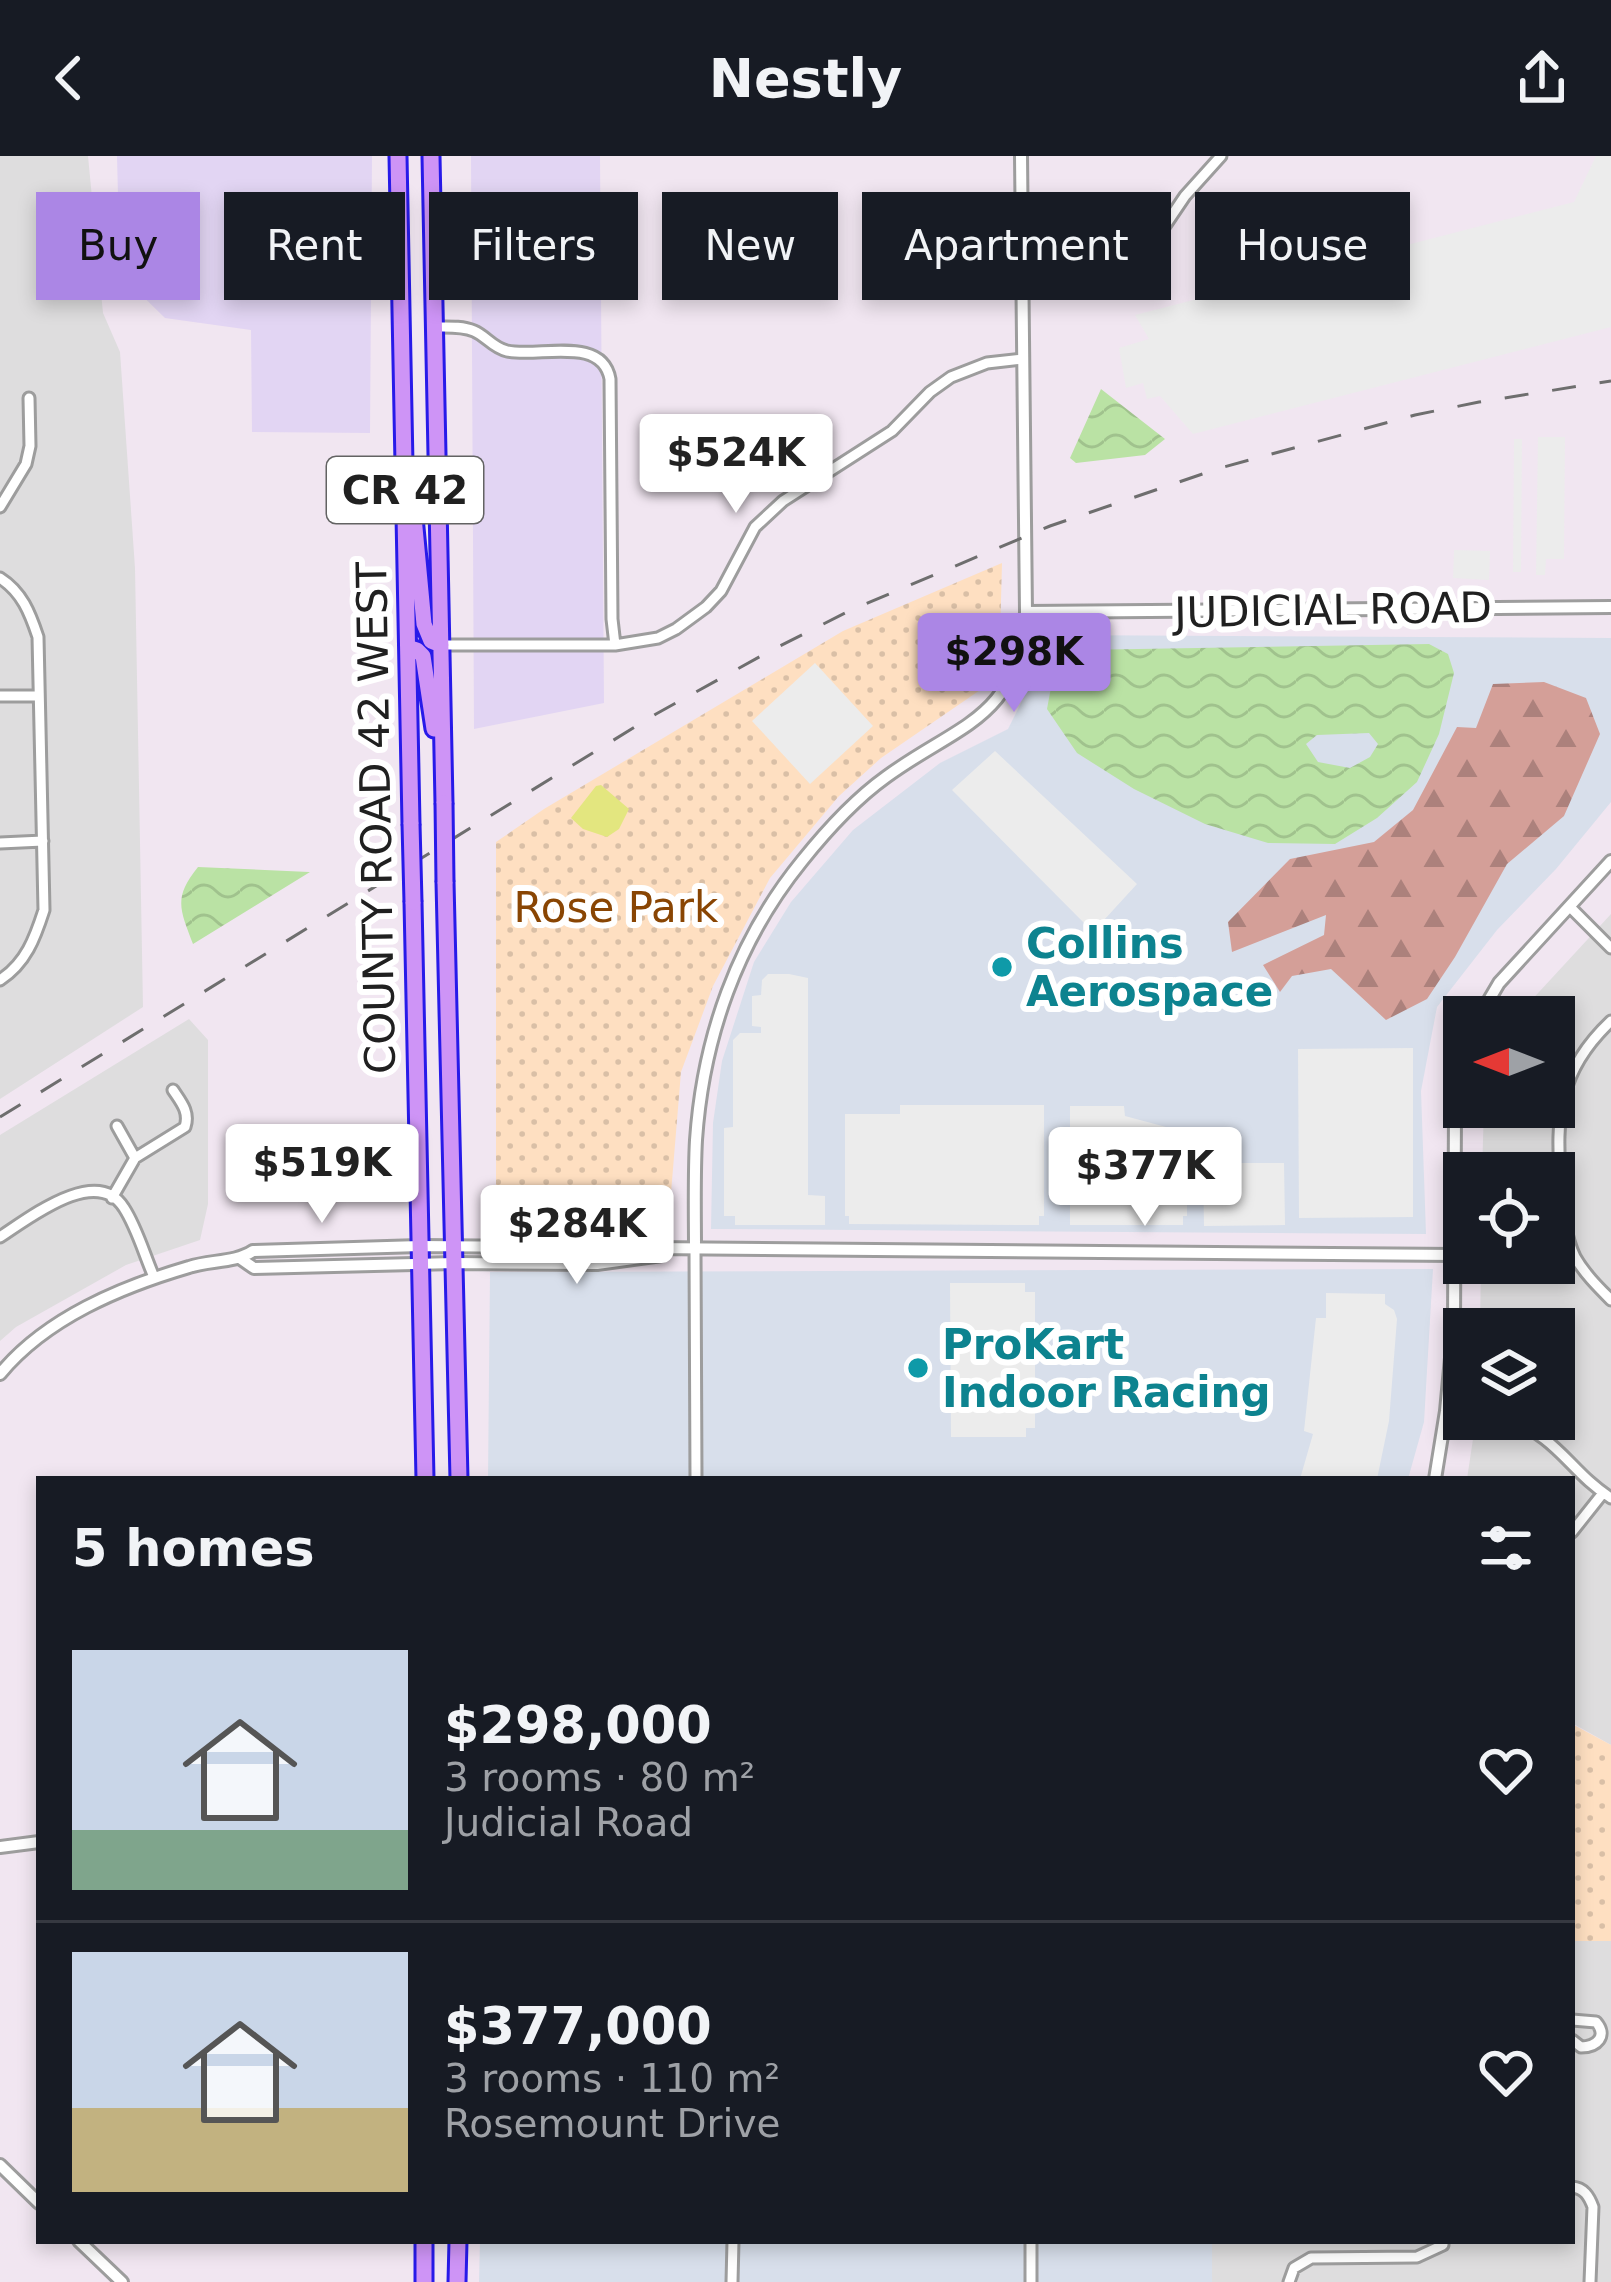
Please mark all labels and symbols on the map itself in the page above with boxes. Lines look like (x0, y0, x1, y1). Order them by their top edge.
pin: $524K (652, 414, 820, 516)
road number: CR 42 (327, 457, 483, 523)
street label: COUNTY ROAD 42 WEST (347, 561, 405, 1075)
street label: JUDICIAL ROAD (1171, 583, 1492, 637)
pin: $298K (930, 613, 1098, 715)
park label: Rose Park (514, 883, 719, 932)
place label: Collins Aerospace (1026, 919, 1273, 1016)
marker: Collins Aerospace (989, 954, 1015, 980)
north arrow (1443, 996, 1575, 1128)
pin: $519K (238, 1124, 406, 1226)
pin: $377K (1061, 1127, 1229, 1229)
pin: $284K (493, 1185, 661, 1287)
place label: ProKart Indoor Racing (942, 1320, 1271, 1417)
marker: ProKart Indoor Racing (905, 1355, 931, 1381)

